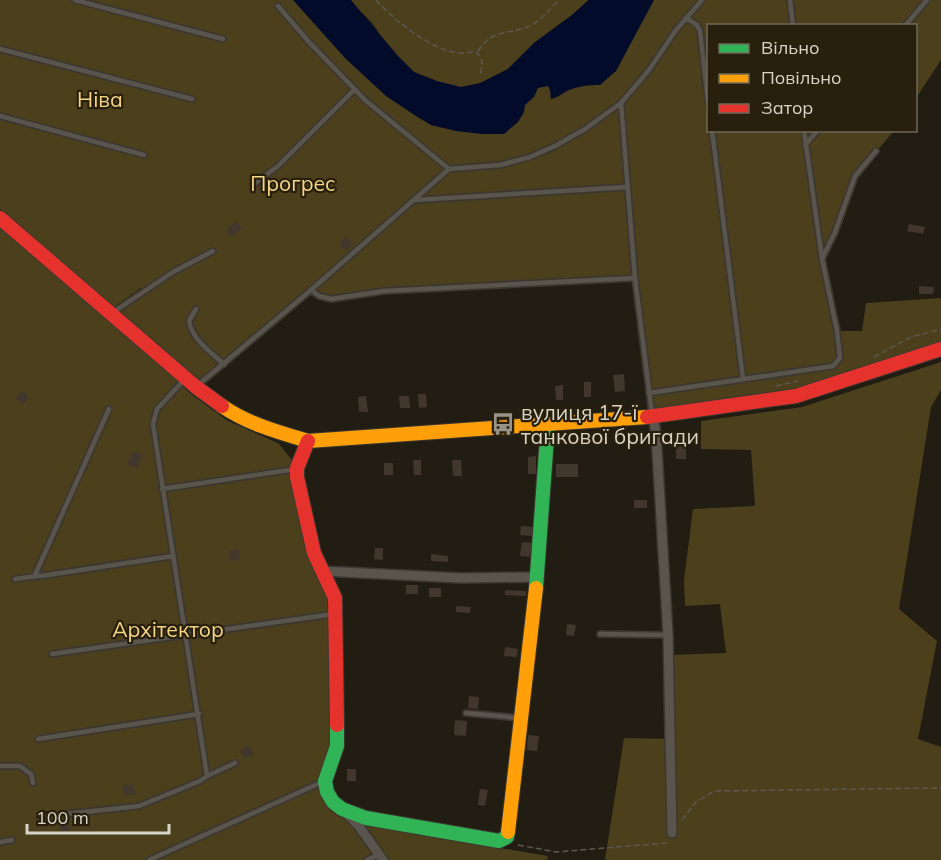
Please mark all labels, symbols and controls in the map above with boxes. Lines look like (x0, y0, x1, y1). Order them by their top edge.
legend (707, 24, 917, 132)
text: Вільно (761, 36, 819, 59)
text: Повільно (761, 66, 841, 89)
park label: Ніва (77, 86, 123, 112)
text: Затор (761, 96, 813, 119)
park label: Прогрес (250, 170, 336, 196)
place label: вулиця 17-ї танкової бригади (521, 399, 699, 449)
bus stop icon: вулиця 17-ї танкової бригади (490, 411, 516, 437)
park label: Архітектор (112, 616, 224, 642)
scale bar (27, 797, 170, 835)
text: 100 m (36, 806, 89, 829)

